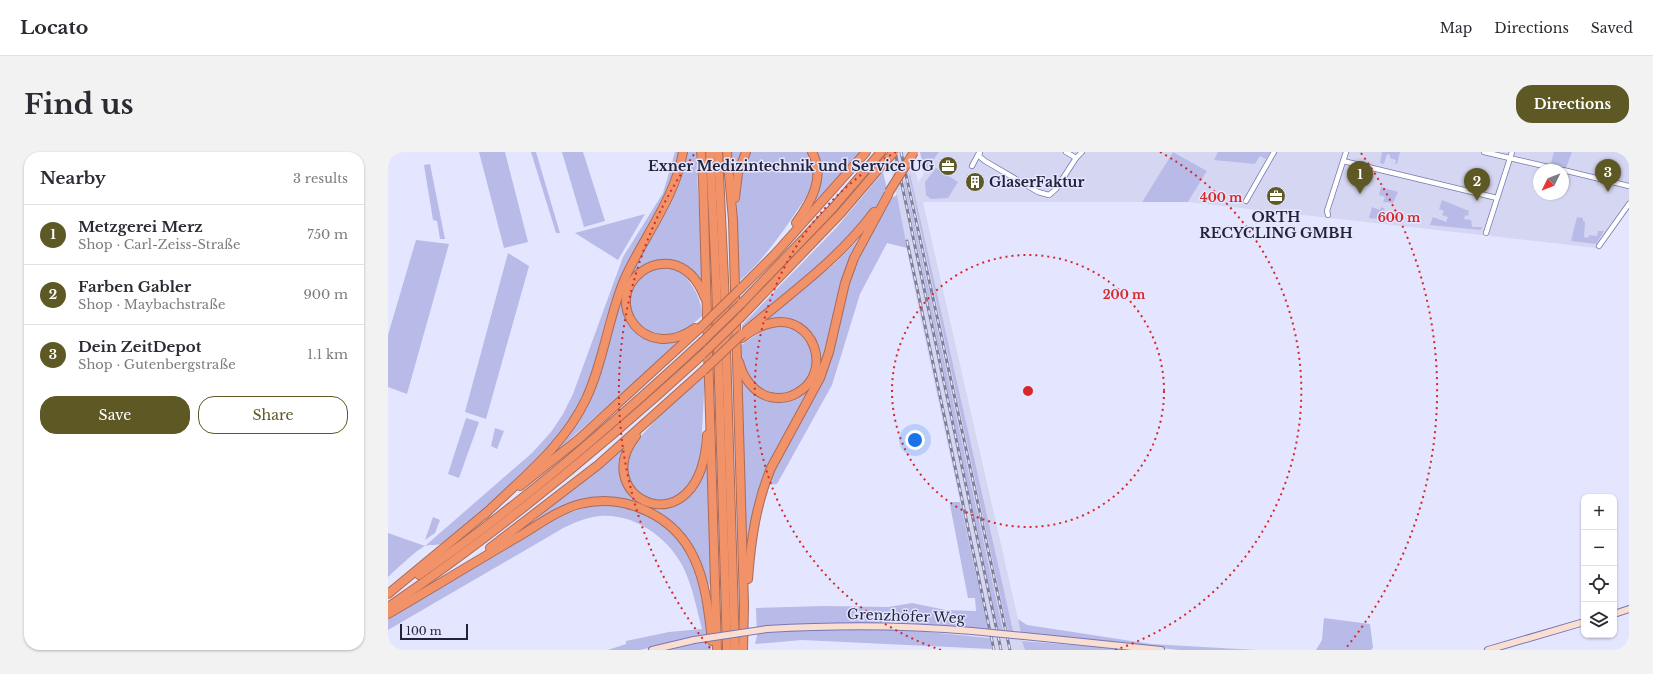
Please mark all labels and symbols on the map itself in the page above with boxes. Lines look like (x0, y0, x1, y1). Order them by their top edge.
office icon: Exner Medizintechnik und Service UG (937, 155, 959, 177)
place label: Exner Medizintechnik und Service UG (648, 157, 935, 175)
pin: 3 (1595, 159, 1621, 192)
pin: 1 (1347, 161, 1373, 194)
north arrow (1533, 164, 1569, 200)
pin: 2 (1464, 168, 1490, 201)
building icon: GlaserFaktur (964, 171, 986, 193)
place label: GlaserFaktur (989, 173, 1085, 191)
office icon: ORTH RECYCLING GMBH (1265, 185, 1287, 207)
text: 400 m (1200, 190, 1243, 205)
place label: ORTH RECYCLING GMBH (1199, 208, 1353, 242)
text: 600 m (1378, 210, 1421, 225)
text: 200 m (1103, 287, 1146, 302)
centre of rings (1021, 384, 1035, 398)
your location (905, 430, 925, 450)
street label: Grenzhöfer Weg (847, 605, 966, 627)
scale bar (400, 622, 468, 641)

